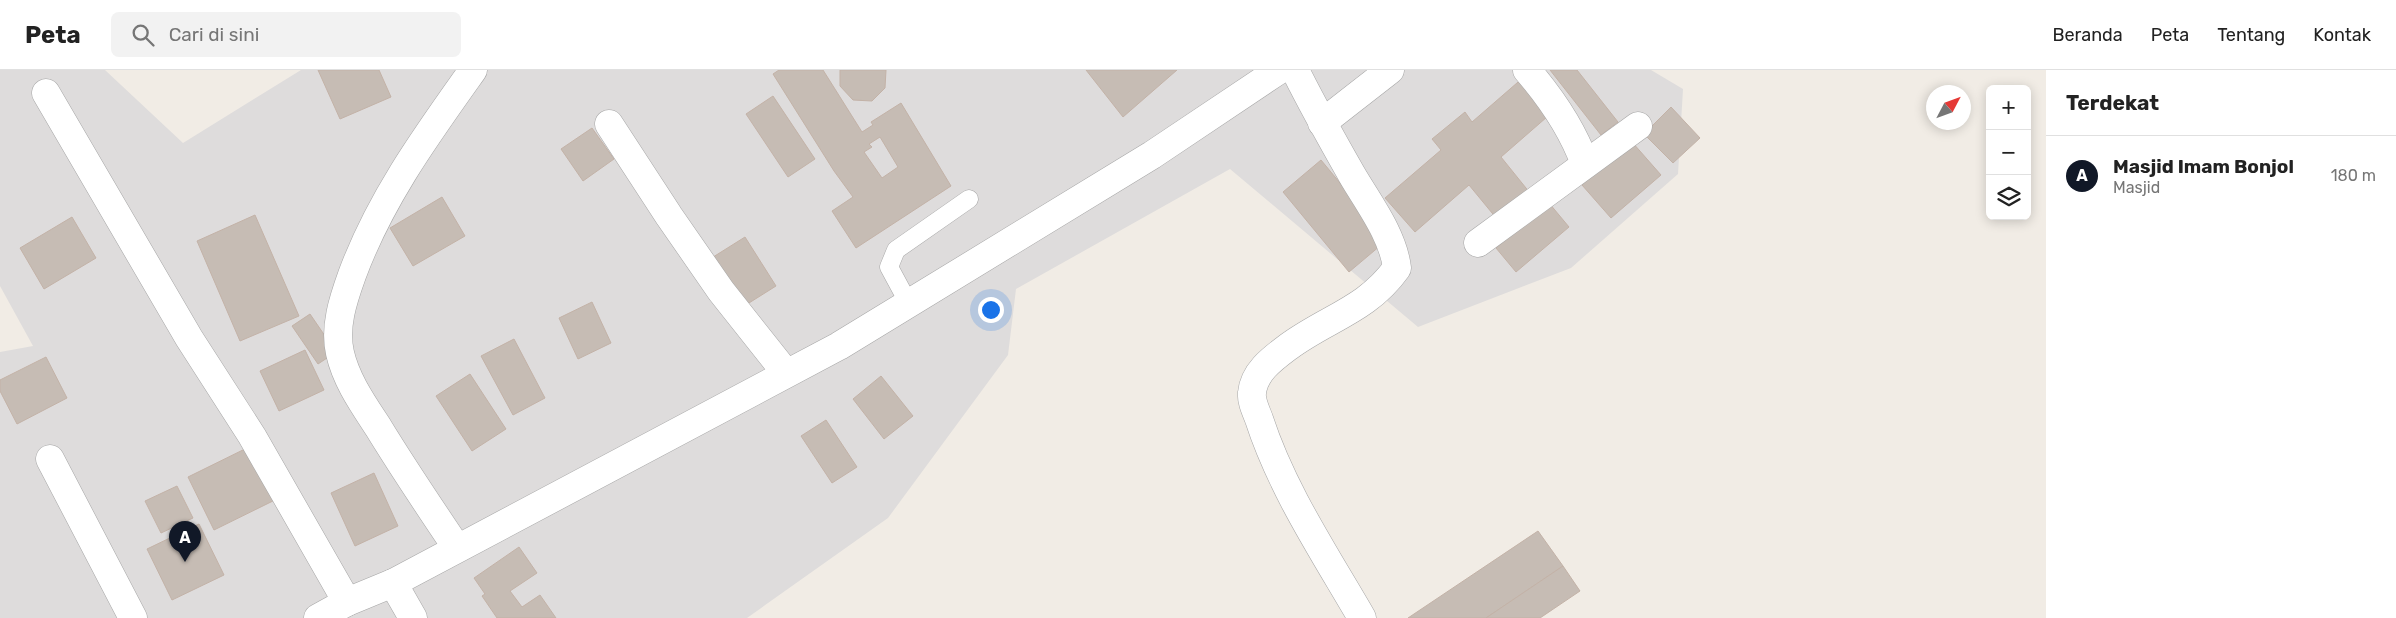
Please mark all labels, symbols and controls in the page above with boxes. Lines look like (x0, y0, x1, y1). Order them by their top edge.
search box (111, 12, 461, 57)
text: Peta (25, 21, 81, 49)
icon: search (129, 21, 157, 49)
text: Cari di sini (169, 23, 259, 46)
text: Beranda (2052, 24, 2123, 46)
text: Peta (2151, 24, 2189, 46)
text: Tentang (2217, 24, 2285, 46)
text: Kontak (2313, 24, 2371, 46)
north arrow (1926, 85, 1971, 130)
map controls (1986, 85, 2031, 220)
button: + (1986, 85, 2031, 130)
text: Terdekat (2066, 90, 2159, 115)
button: − (1986, 130, 2031, 175)
text: Masjid Imam Bonjol (2113, 155, 2294, 178)
text: A (2076, 166, 2088, 185)
text: 180 m (2331, 166, 2376, 185)
button: layers (1986, 175, 2031, 220)
text: Masjid (2113, 178, 2160, 197)
your location (978, 297, 1004, 323)
pin: A (169, 521, 201, 562)

